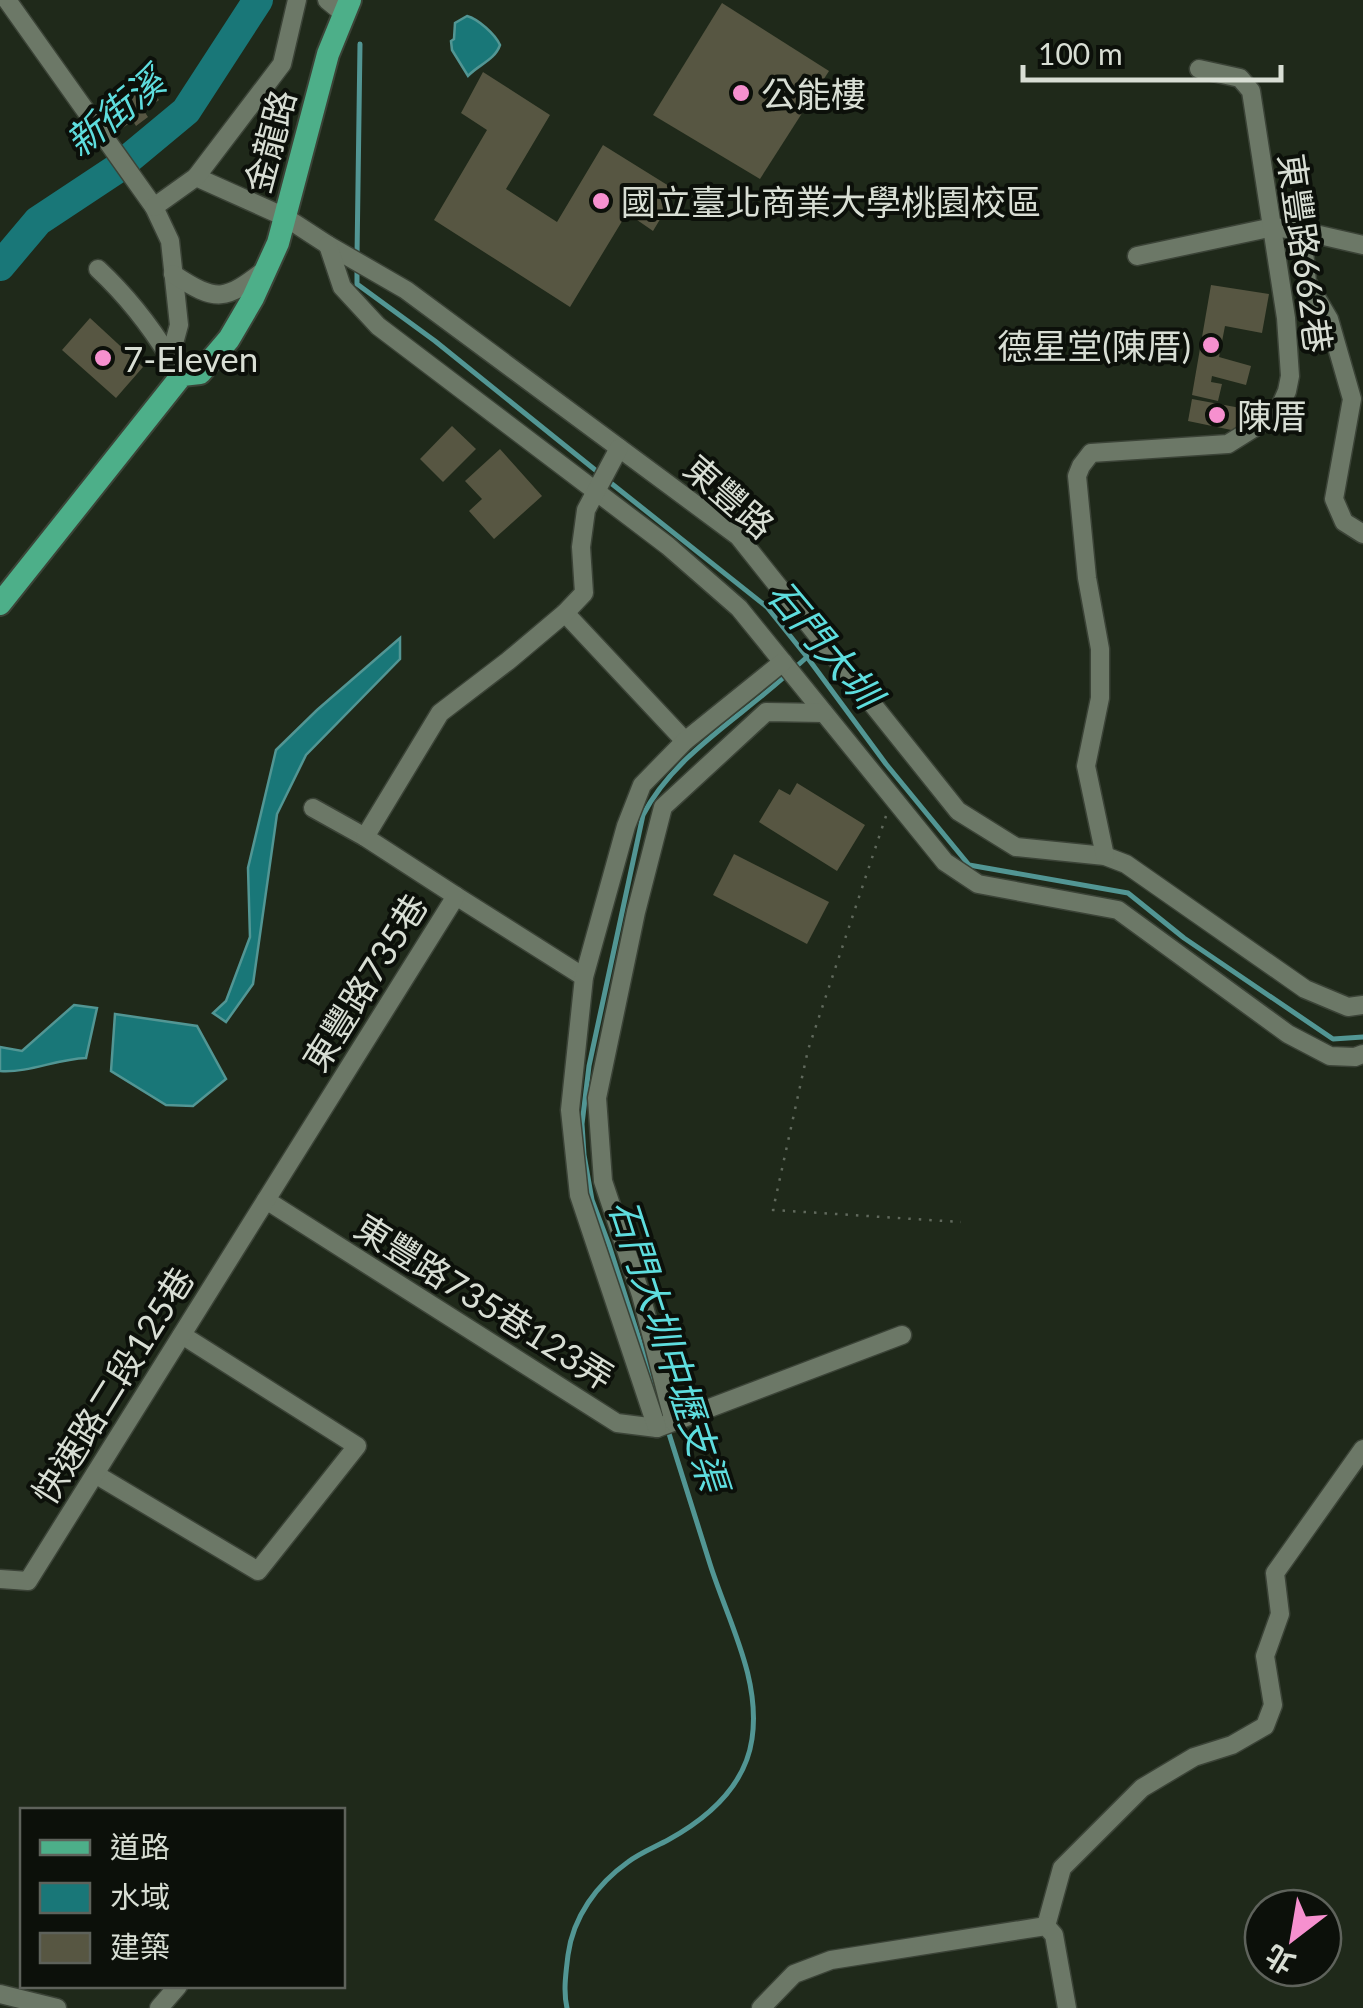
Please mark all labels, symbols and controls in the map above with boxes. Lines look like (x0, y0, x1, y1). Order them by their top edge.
scale bar (1023, 20, 1280, 82)
text: 100 m (1038, 35, 1123, 71)
water label: 新街溪 (55, 54, 177, 165)
place label: 公能樓 (761, 72, 866, 114)
marker: 公能樓 (730, 82, 752, 104)
street label: 金龍路 (235, 85, 303, 197)
street label: 東豐路662巷 (1271, 151, 1341, 355)
place label: 國立臺北商業大學桃園校區 (621, 180, 1041, 222)
marker: 國立臺北商業大學桃園校區 (590, 190, 612, 212)
place label: 德星堂(陳厝) (997, 324, 1191, 366)
marker: 德星堂(陳厝) (1200, 334, 1222, 356)
place label: 7-Eleven (123, 337, 258, 379)
marker: 7-Eleven (92, 347, 114, 369)
place label: 陳厝 (1237, 394, 1307, 436)
marker: 陳厝 (1206, 404, 1228, 426)
street label: 東豐路 (677, 446, 783, 546)
water label: 石門大圳 (759, 570, 895, 720)
street label: 東豐路735巷 (293, 886, 435, 1078)
water label: 石門大圳中壢支渠 (601, 1193, 740, 1501)
street label: 東豐路735巷123弄 (348, 1205, 622, 1397)
street label: 快速路二段125巷 (22, 1259, 202, 1511)
legend (20, 1808, 345, 1988)
text: 道路 (110, 1828, 170, 1864)
text: 水域 (110, 1878, 170, 1914)
north arrow (1243, 1888, 1343, 1988)
text: 建築 (110, 1928, 170, 1964)
text: 北 (1259, 1938, 1300, 1982)

